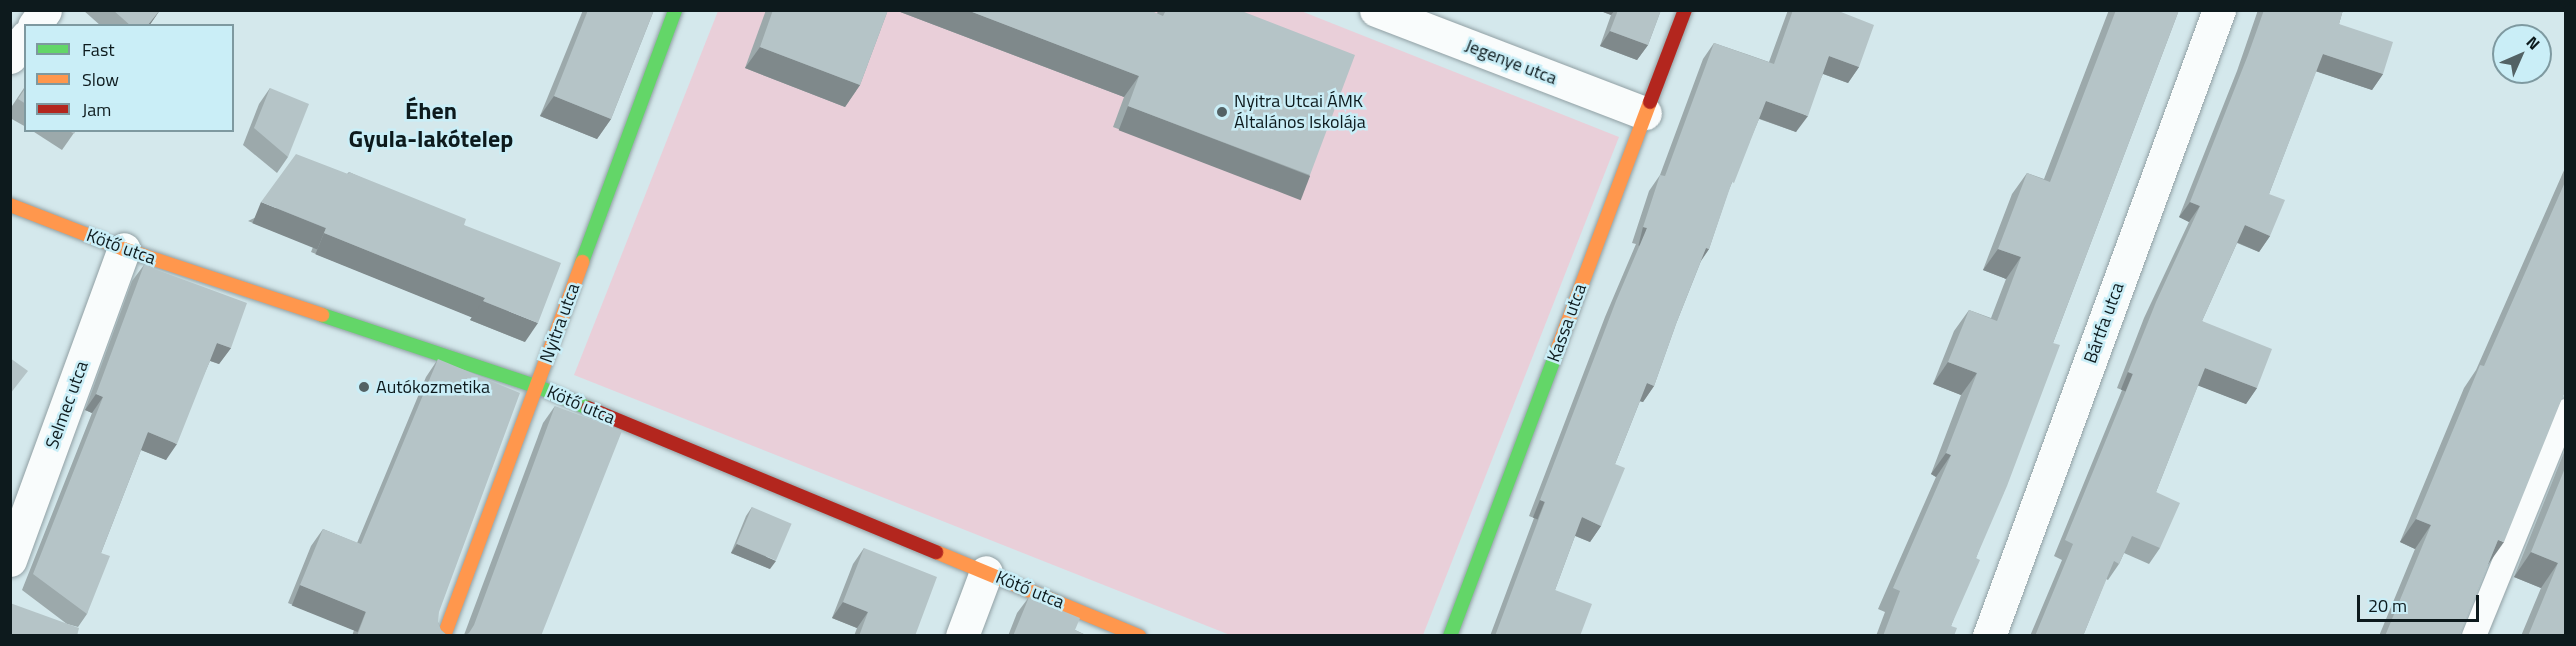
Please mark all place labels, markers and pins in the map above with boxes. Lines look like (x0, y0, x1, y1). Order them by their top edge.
place label: Nyitra Utcai ÁMK Általános Iskolája (1234, 91, 1366, 134)
marker: Nyitra Utcai ÁMK Általános Iskolája (1215, 105, 1229, 119)
place label: Autókozmetika (376, 376, 490, 398)
marker: Autókozmetika (357, 380, 371, 394)

